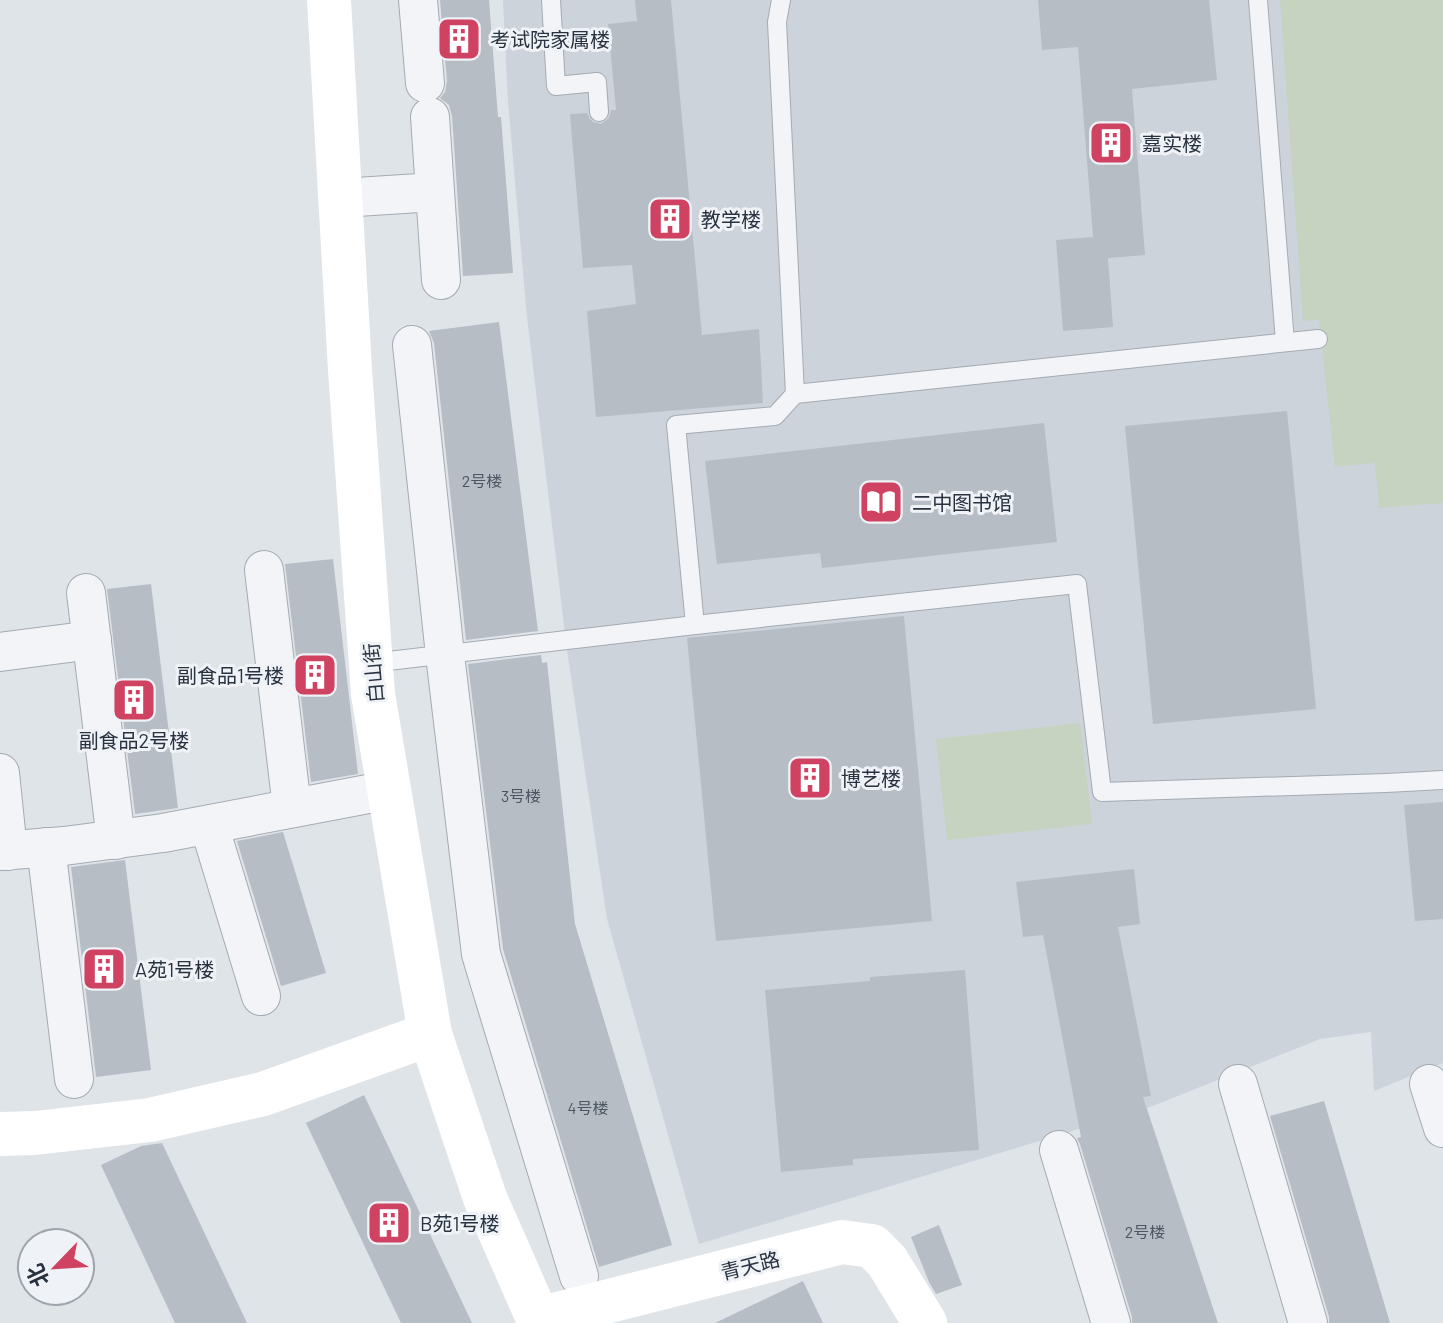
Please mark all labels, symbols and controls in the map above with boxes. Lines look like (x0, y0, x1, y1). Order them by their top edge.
building icon: 考试院家属楼 (435, 15, 483, 63)
place label: 考试院家属楼 (490, 27, 610, 51)
building icon: 嘉实楼 (1087, 119, 1135, 167)
place label: 嘉实楼 (1142, 131, 1202, 155)
building icon: 教学楼 (646, 195, 694, 243)
place label: 教学楼 (701, 207, 761, 231)
house number: 2号楼 (462, 471, 502, 490)
library icon: 二中图书馆 (857, 478, 905, 526)
place label: 二中图书馆 (912, 490, 1012, 514)
street label: 白山街 (358, 642, 388, 704)
building icon: 副食品1号楼 (291, 651, 339, 699)
place label: 副食品1号楼 (177, 663, 284, 687)
building icon: 副食品2号楼 (110, 676, 158, 724)
place label: 副食品2号楼 (79, 728, 189, 752)
building icon: 博艺楼 (786, 754, 834, 802)
place label: 博艺楼 (841, 766, 901, 790)
house number: 3号楼 (501, 786, 541, 805)
building icon: A苑1号楼 (80, 945, 128, 993)
place label: A苑1号楼 (135, 957, 214, 981)
house number: 4号楼 (568, 1098, 608, 1117)
building icon: B苑1号楼 (365, 1199, 413, 1247)
place label: B苑1号楼 (420, 1211, 500, 1235)
house number: 2号楼 (1125, 1222, 1165, 1241)
north arrow (16, 1227, 96, 1307)
street label: 青天路 (718, 1246, 782, 1284)
text: 北 (21, 1260, 53, 1291)

